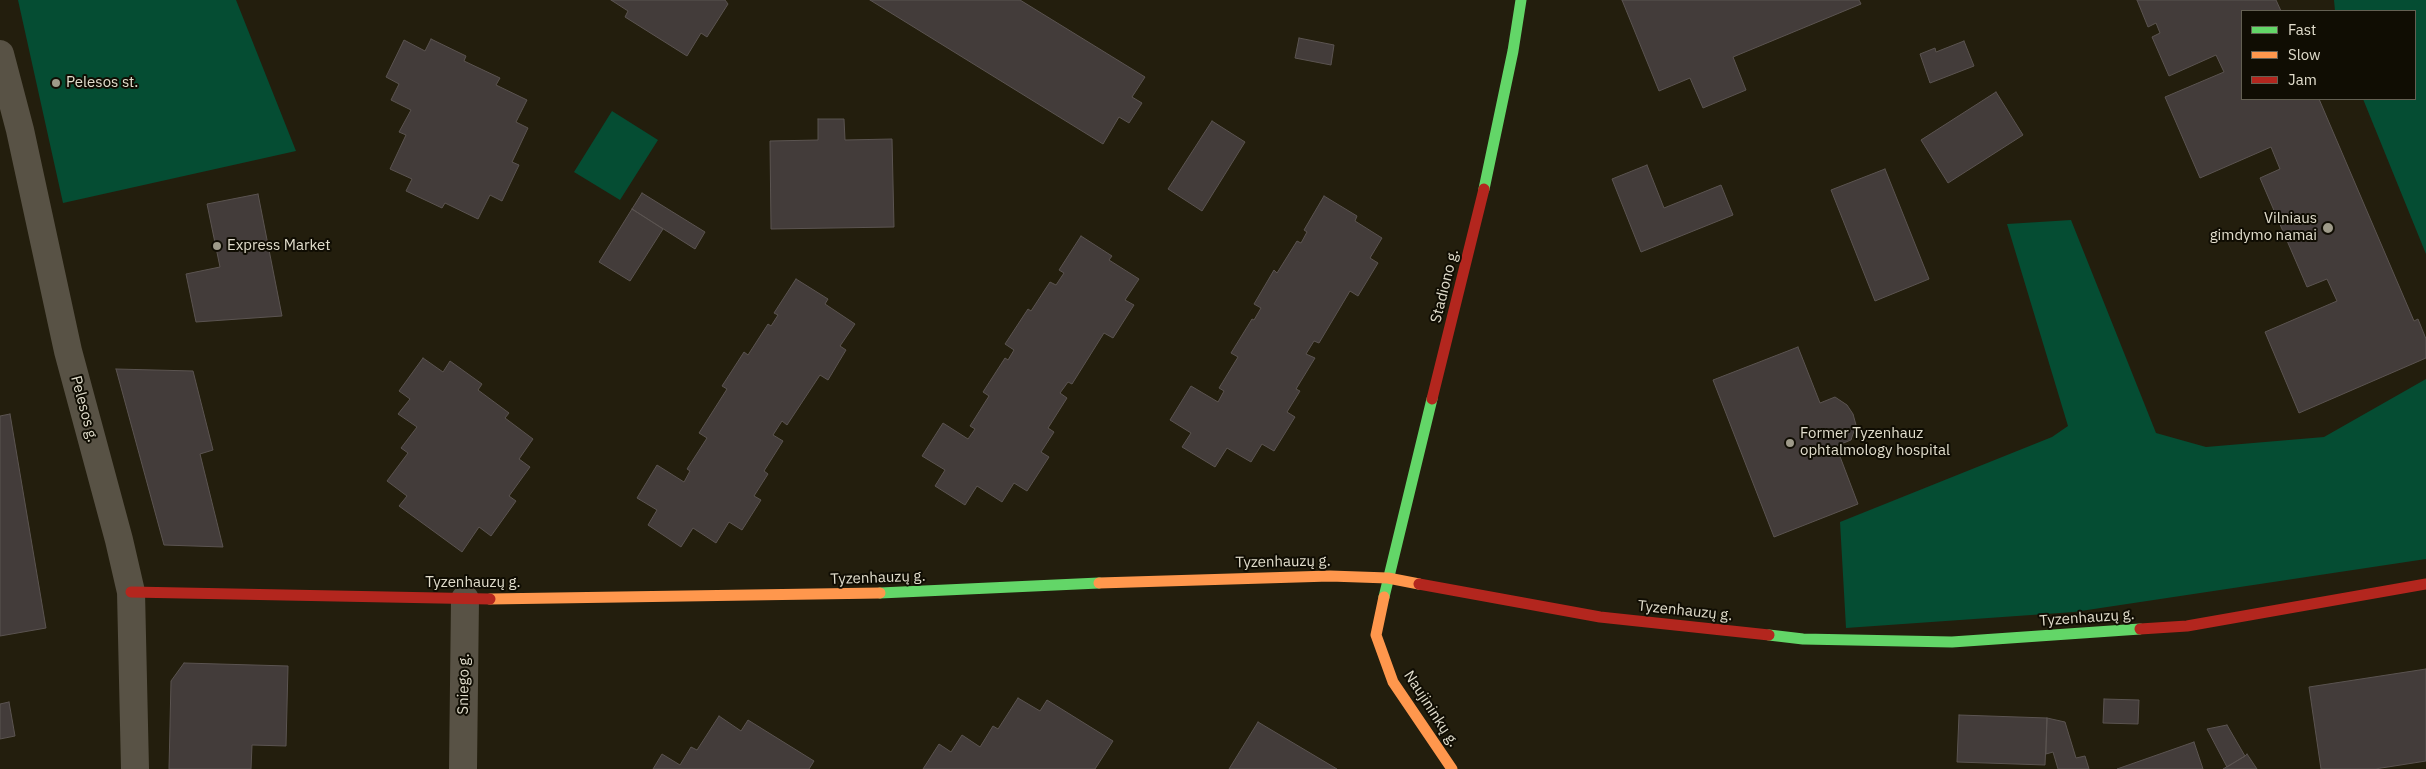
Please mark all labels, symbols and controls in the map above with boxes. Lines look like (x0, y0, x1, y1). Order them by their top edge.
legend (2241, 10, 2416, 100)
text: Fast (2288, 20, 2316, 39)
text: Slow (2288, 45, 2321, 64)
text: Jam (2288, 70, 2317, 89)
place label: Pelesos st. (66, 74, 138, 92)
marker: Pelesos st. (50, 77, 62, 89)
place label: Vilniaus gimdymo namai (2210, 210, 2317, 245)
marker: Vilniaus gimdymo namai (2321, 221, 2335, 235)
place label: Express Market (227, 237, 331, 255)
marker: Express Market (211, 240, 223, 252)
street label: Stadiono g. (1427, 247, 1463, 325)
street label: Pelesos g. (66, 374, 102, 444)
place label: Former Tyzenhauz ophtalmology hospital (1800, 425, 1950, 460)
marker: Former Tyzenhauz ophtalmology hospital (1784, 437, 1796, 449)
street label: Tyzenhauzų g. (1235, 552, 1331, 572)
street label: Tyzenhauzų g. (830, 567, 926, 589)
street label: Tyzenhauzų g. (425, 574, 521, 592)
street label: Tyzenhauzų g. (1637, 597, 1733, 625)
street label: Tyzenhauzų g. (2039, 606, 2135, 630)
street label: Sniego g. (454, 653, 474, 715)
street label: Naujininkų g. (1400, 667, 1462, 751)

